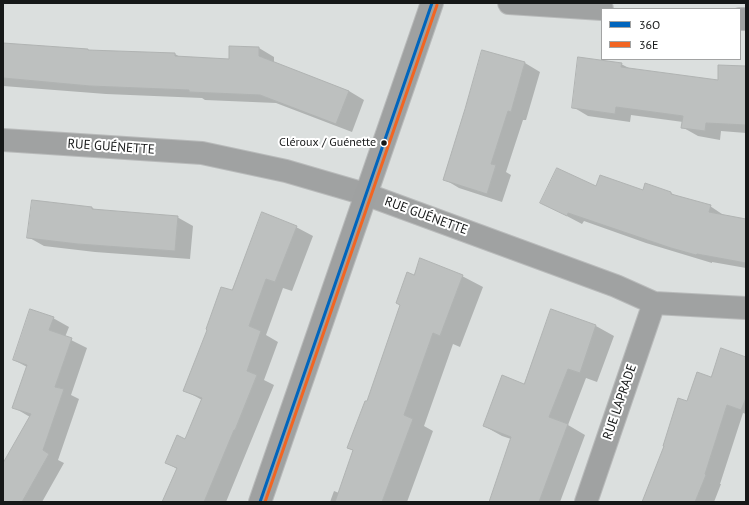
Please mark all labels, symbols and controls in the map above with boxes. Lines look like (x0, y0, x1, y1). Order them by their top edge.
legend (601, 8, 741, 60)
text: 36O (639, 17, 660, 32)
text: 36E (639, 37, 659, 52)
street label: RUE GUÉNETTE (67, 136, 155, 158)
place label: Cléroux / Guénette (279, 136, 376, 150)
marker: Cléroux / Guénette (379, 138, 389, 148)
street label: RUE GUÉNETTE (382, 194, 470, 238)
street label: RUE LAPRADE (600, 362, 640, 442)

